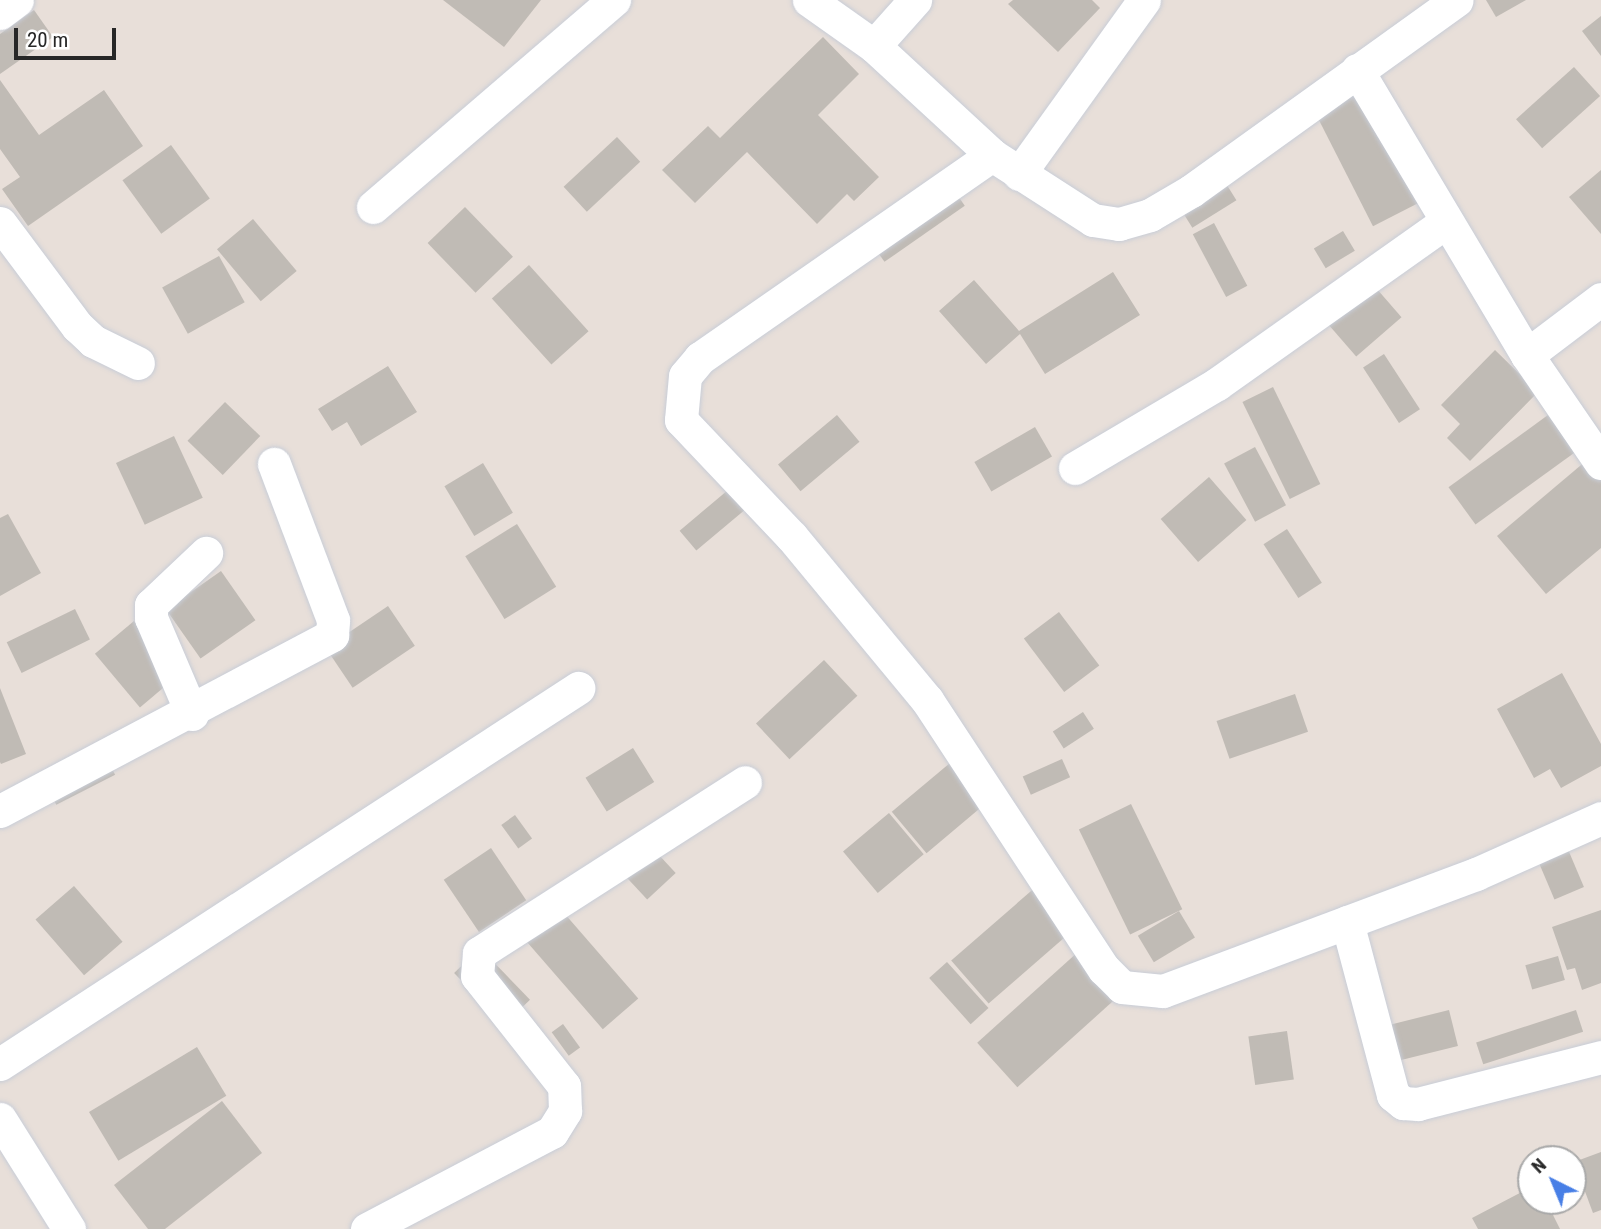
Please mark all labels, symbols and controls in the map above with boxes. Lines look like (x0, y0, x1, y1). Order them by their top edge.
scale bar (18, 14, 119, 58)
text: 20 m (27, 28, 68, 52)
north arrow (1517, 1145, 1587, 1215)
text: N (1527, 1153, 1551, 1178)

